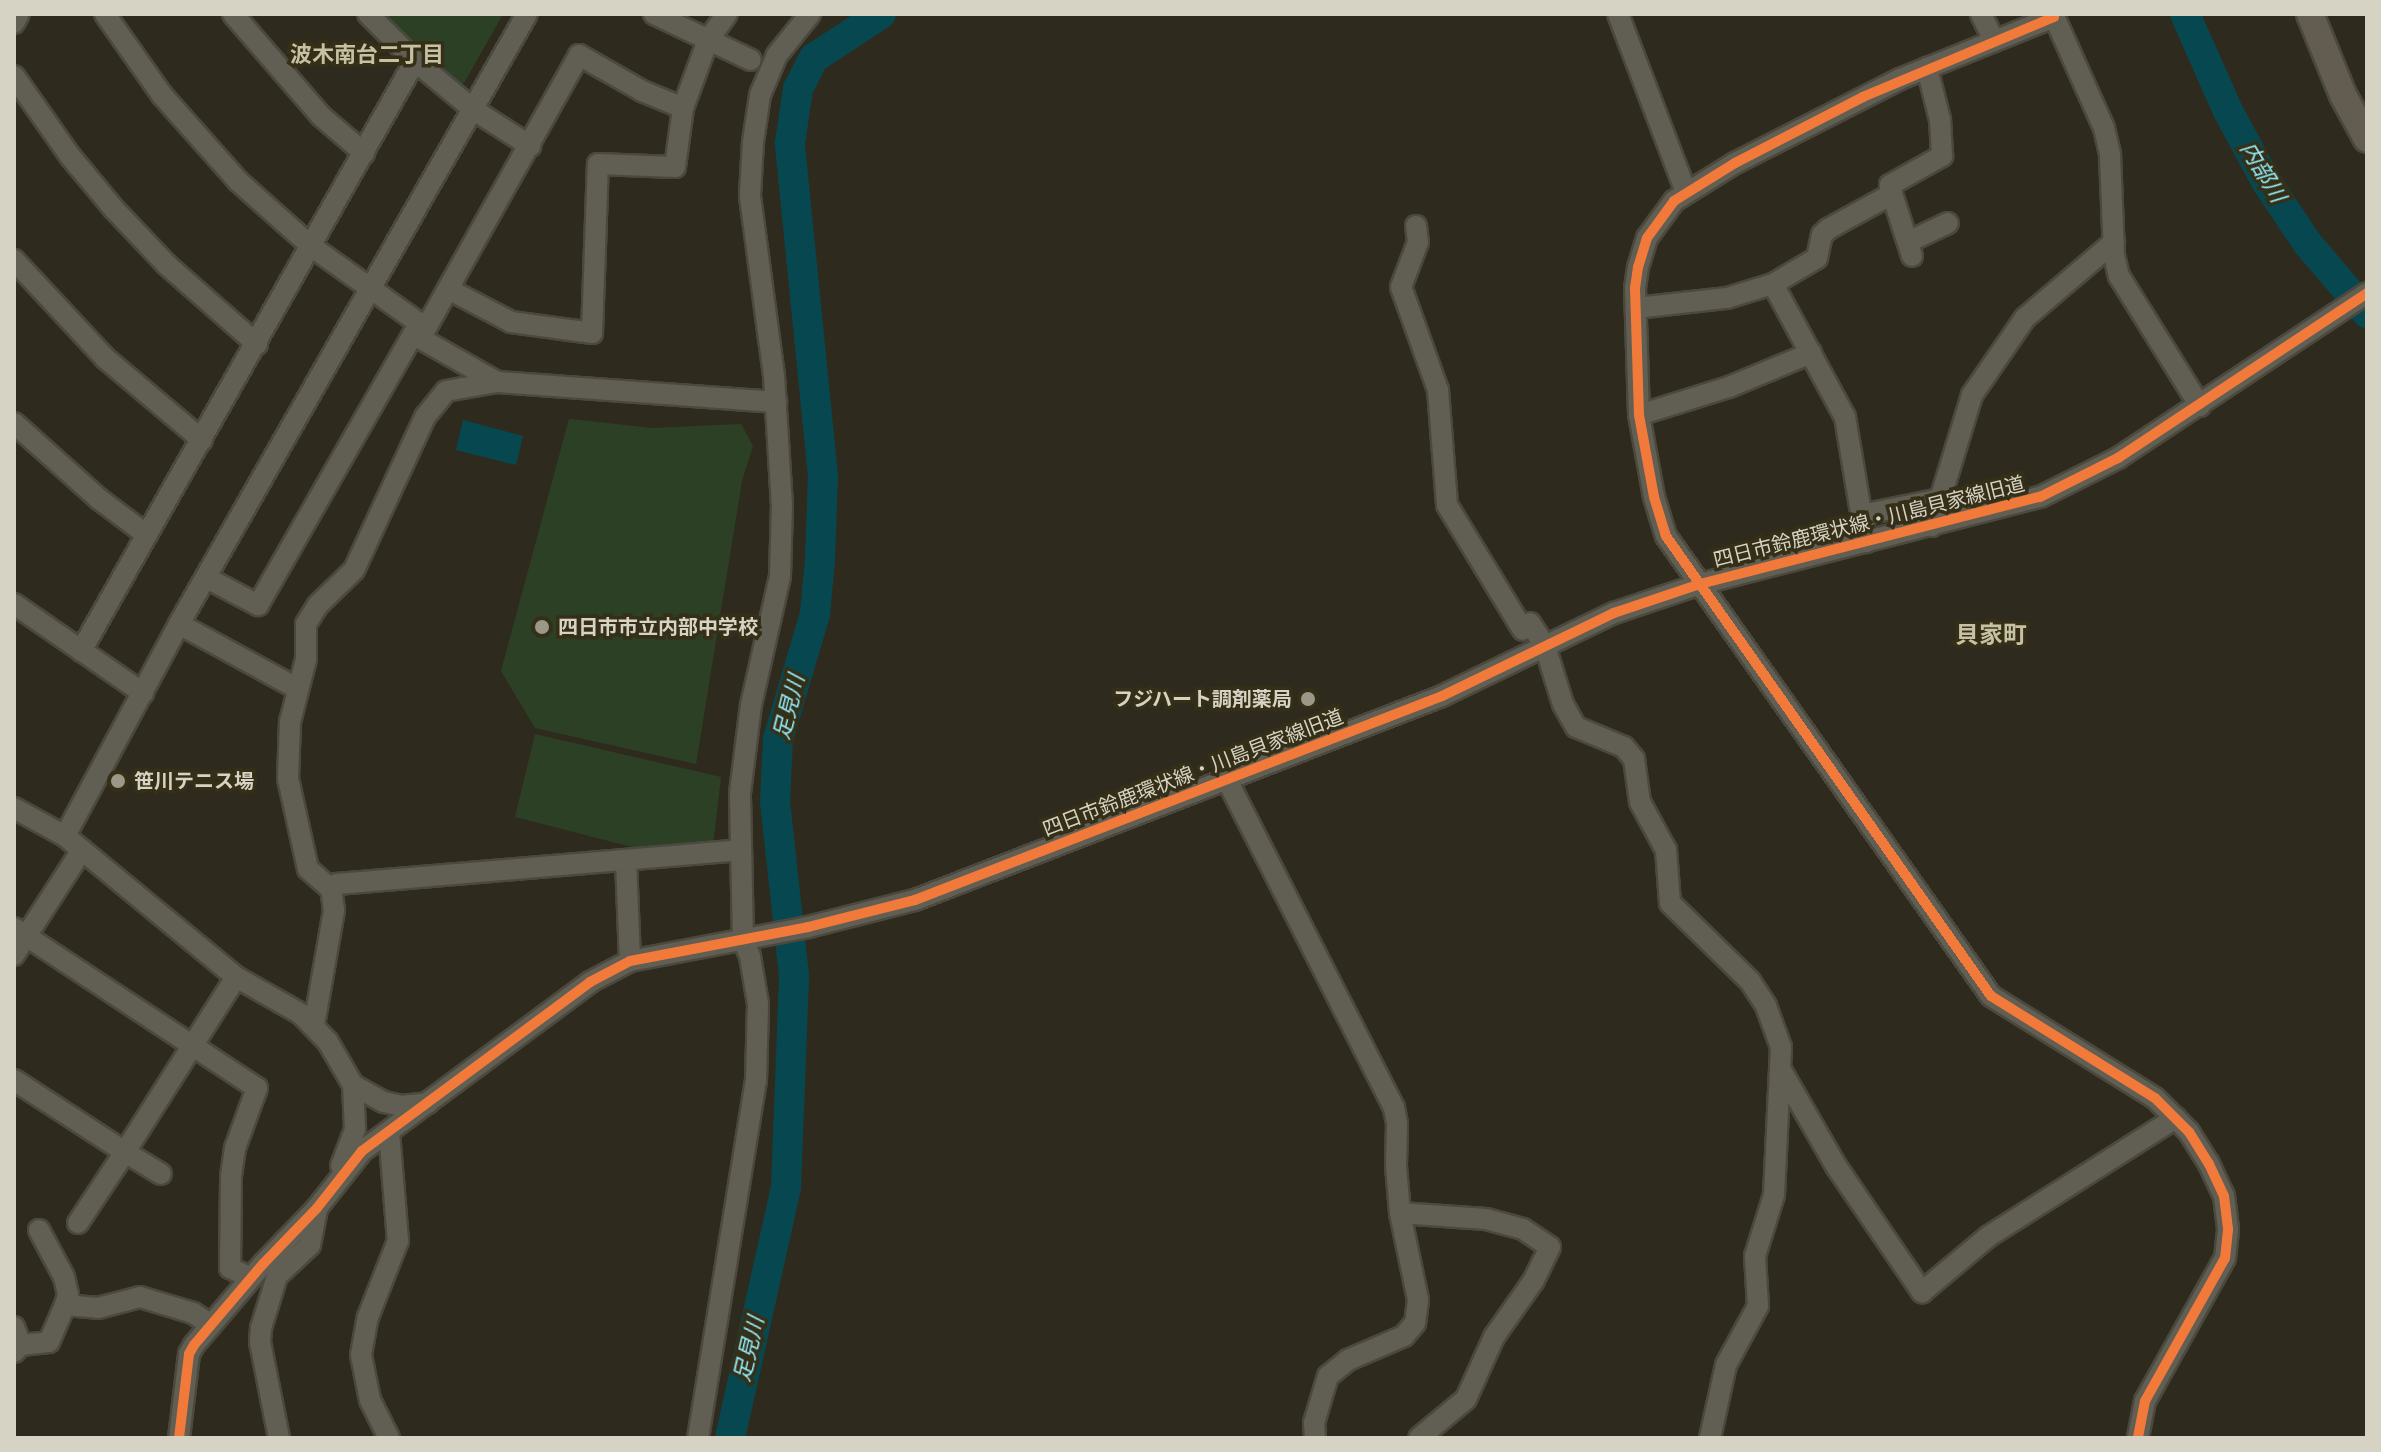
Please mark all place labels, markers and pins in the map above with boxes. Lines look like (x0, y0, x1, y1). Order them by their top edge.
place label: 四日市市立内部中学校 (558, 615, 758, 639)
marker: 四日市市立内部中学校 (533, 618, 551, 636)
place label: フジハート調剤薬局 (1112, 687, 1292, 711)
marker: フジハート調剤薬局 (1299, 690, 1317, 708)
place label: 笹川テニス場 (134, 769, 254, 793)
marker: 笹川テニス場 (109, 772, 127, 790)

